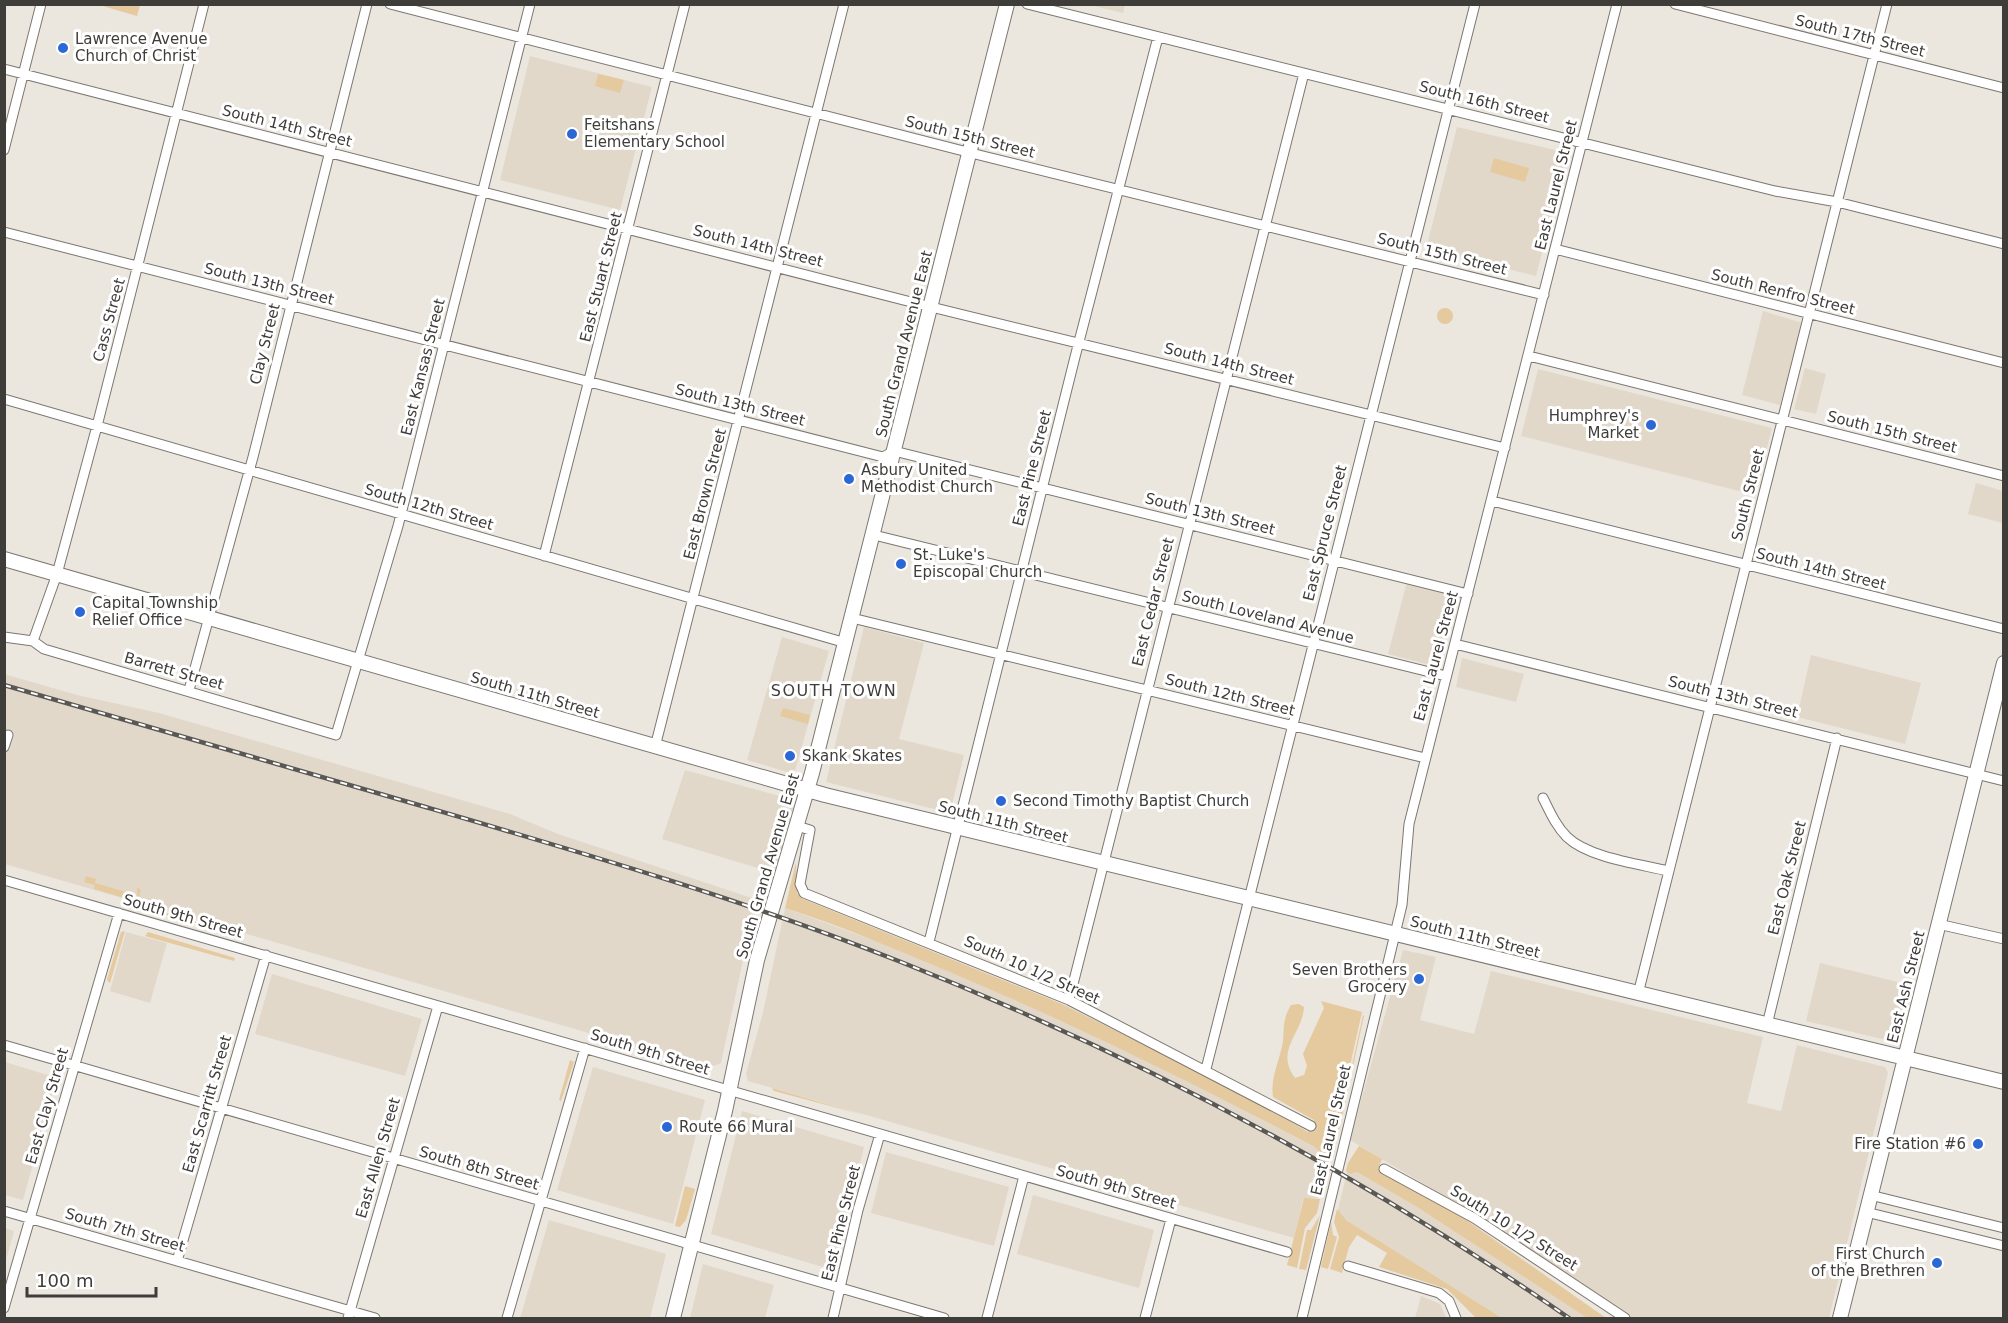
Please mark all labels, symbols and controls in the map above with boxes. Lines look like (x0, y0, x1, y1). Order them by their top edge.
street label: South 17th Street (1793, 11, 1927, 61)
place label: Lawrence Avenue Church of Christ (75, 30, 207, 65)
marker: Lawrence Avenue Church of Christ (56, 41, 70, 55)
street label: South 16th Street (1417, 77, 1551, 127)
street label: South 14th Street (220, 101, 354, 151)
street label: South 15th Street (903, 112, 1037, 162)
place label: Feitshans Elementary School (584, 116, 725, 151)
street label: East Laurel Street (1531, 118, 1581, 252)
marker: Feitshans Elementary School (565, 127, 579, 141)
street label: East Stuart Street (576, 210, 626, 344)
street label: South 14th Street (691, 221, 825, 271)
street label: South 15th Street (1375, 229, 1509, 279)
street label: South Grand Avenue East (872, 249, 936, 439)
street label: South 13th Street (202, 259, 336, 309)
street label: South Renfro Street (1709, 265, 1857, 319)
street label: Cass Street (89, 276, 129, 364)
street label: East Kansas Street (397, 297, 449, 437)
street label: Clay Street (246, 301, 284, 386)
street label: South 14th Street (1162, 339, 1296, 389)
street label: South 13th Street (673, 380, 807, 430)
place label: Humphrey's Market (1549, 407, 1639, 442)
street label: South 15th Street (1825, 407, 1959, 457)
street label: East Pine Street (1009, 408, 1055, 528)
marker: Humphrey's Market (1644, 418, 1658, 432)
street label: East Brown Street (680, 426, 730, 561)
street label: South Street (1728, 447, 1768, 543)
place label: Asbury United Methodist Church (861, 461, 993, 496)
street label: East Spruce Street (1299, 463, 1351, 603)
marker: Asbury United Methodist Church (842, 472, 856, 486)
street label: South 12th Street (363, 480, 496, 534)
street label: South 13th Street (1143, 489, 1277, 539)
street label: East Cedar Street (1128, 536, 1178, 668)
street label: South 14th Street (1754, 544, 1888, 594)
place label: St. Luke's Episcopal Church (913, 546, 1042, 581)
marker: St. Luke's Episcopal Church (894, 557, 908, 571)
street label: South Loveland Avenue (1180, 587, 1356, 647)
street label: East Laurel Street (1410, 589, 1462, 723)
place label: Capital Township Relief Office (92, 594, 218, 629)
marker: Capital Township Relief Office (73, 605, 87, 619)
street label: Barrett Street (122, 648, 226, 694)
street label: South 11th Street (469, 668, 602, 722)
street label: South 12th Street (1163, 670, 1297, 720)
street label: South 13th Street (1666, 672, 1800, 722)
district label: SOUTH TOWN (771, 681, 897, 700)
place label: Skank Skates (802, 747, 902, 765)
marker: Skank Skates (783, 749, 797, 763)
street label: South Grand Avenue East (733, 771, 803, 961)
place label: Second Timothy Baptist Church (1013, 792, 1249, 810)
marker: Second Timothy Baptist Church (994, 794, 1008, 808)
street label: South 11th Street (936, 797, 1070, 847)
street label: East Oak Street (1764, 819, 1810, 937)
street label: South 9th Street (121, 890, 245, 942)
street label: South 11th Street (1408, 912, 1542, 962)
street label: East Ash Street (1883, 929, 1929, 1045)
street label: South 10 1/2 Street (961, 932, 1103, 1008)
place label: Seven Brothers Grocery (1292, 961, 1407, 996)
marker: Seven Brothers Grocery (1412, 972, 1426, 986)
street label: South 9th Street (588, 1025, 712, 1079)
street label: East Scarritt Street (179, 1033, 235, 1175)
street label: East Clay Street (22, 1046, 72, 1166)
street label: East Laurel Street (1307, 1063, 1355, 1197)
street label: East Allen Street (352, 1095, 404, 1220)
place label: Route 66 Mural (679, 1118, 793, 1136)
marker: Route 66 Mural (660, 1120, 674, 1134)
place label: Fire Station #6 (1854, 1135, 1966, 1153)
marker: Fire Station #6 (1971, 1137, 1985, 1151)
street label: South 8th Street (417, 1142, 541, 1194)
street label: South 9th Street (1054, 1161, 1178, 1213)
street label: East Pine Street (818, 1163, 864, 1283)
street label: South 10 1/2 Street (1447, 1181, 1581, 1275)
street label: South 7th Street (63, 1204, 187, 1256)
place label: First Church of the Brethren (1811, 1245, 1925, 1280)
marker: First Church of the Brethren (1930, 1256, 1944, 1270)
scale bar (27, 1260, 156, 1298)
text: 100 m (36, 1270, 94, 1291)

